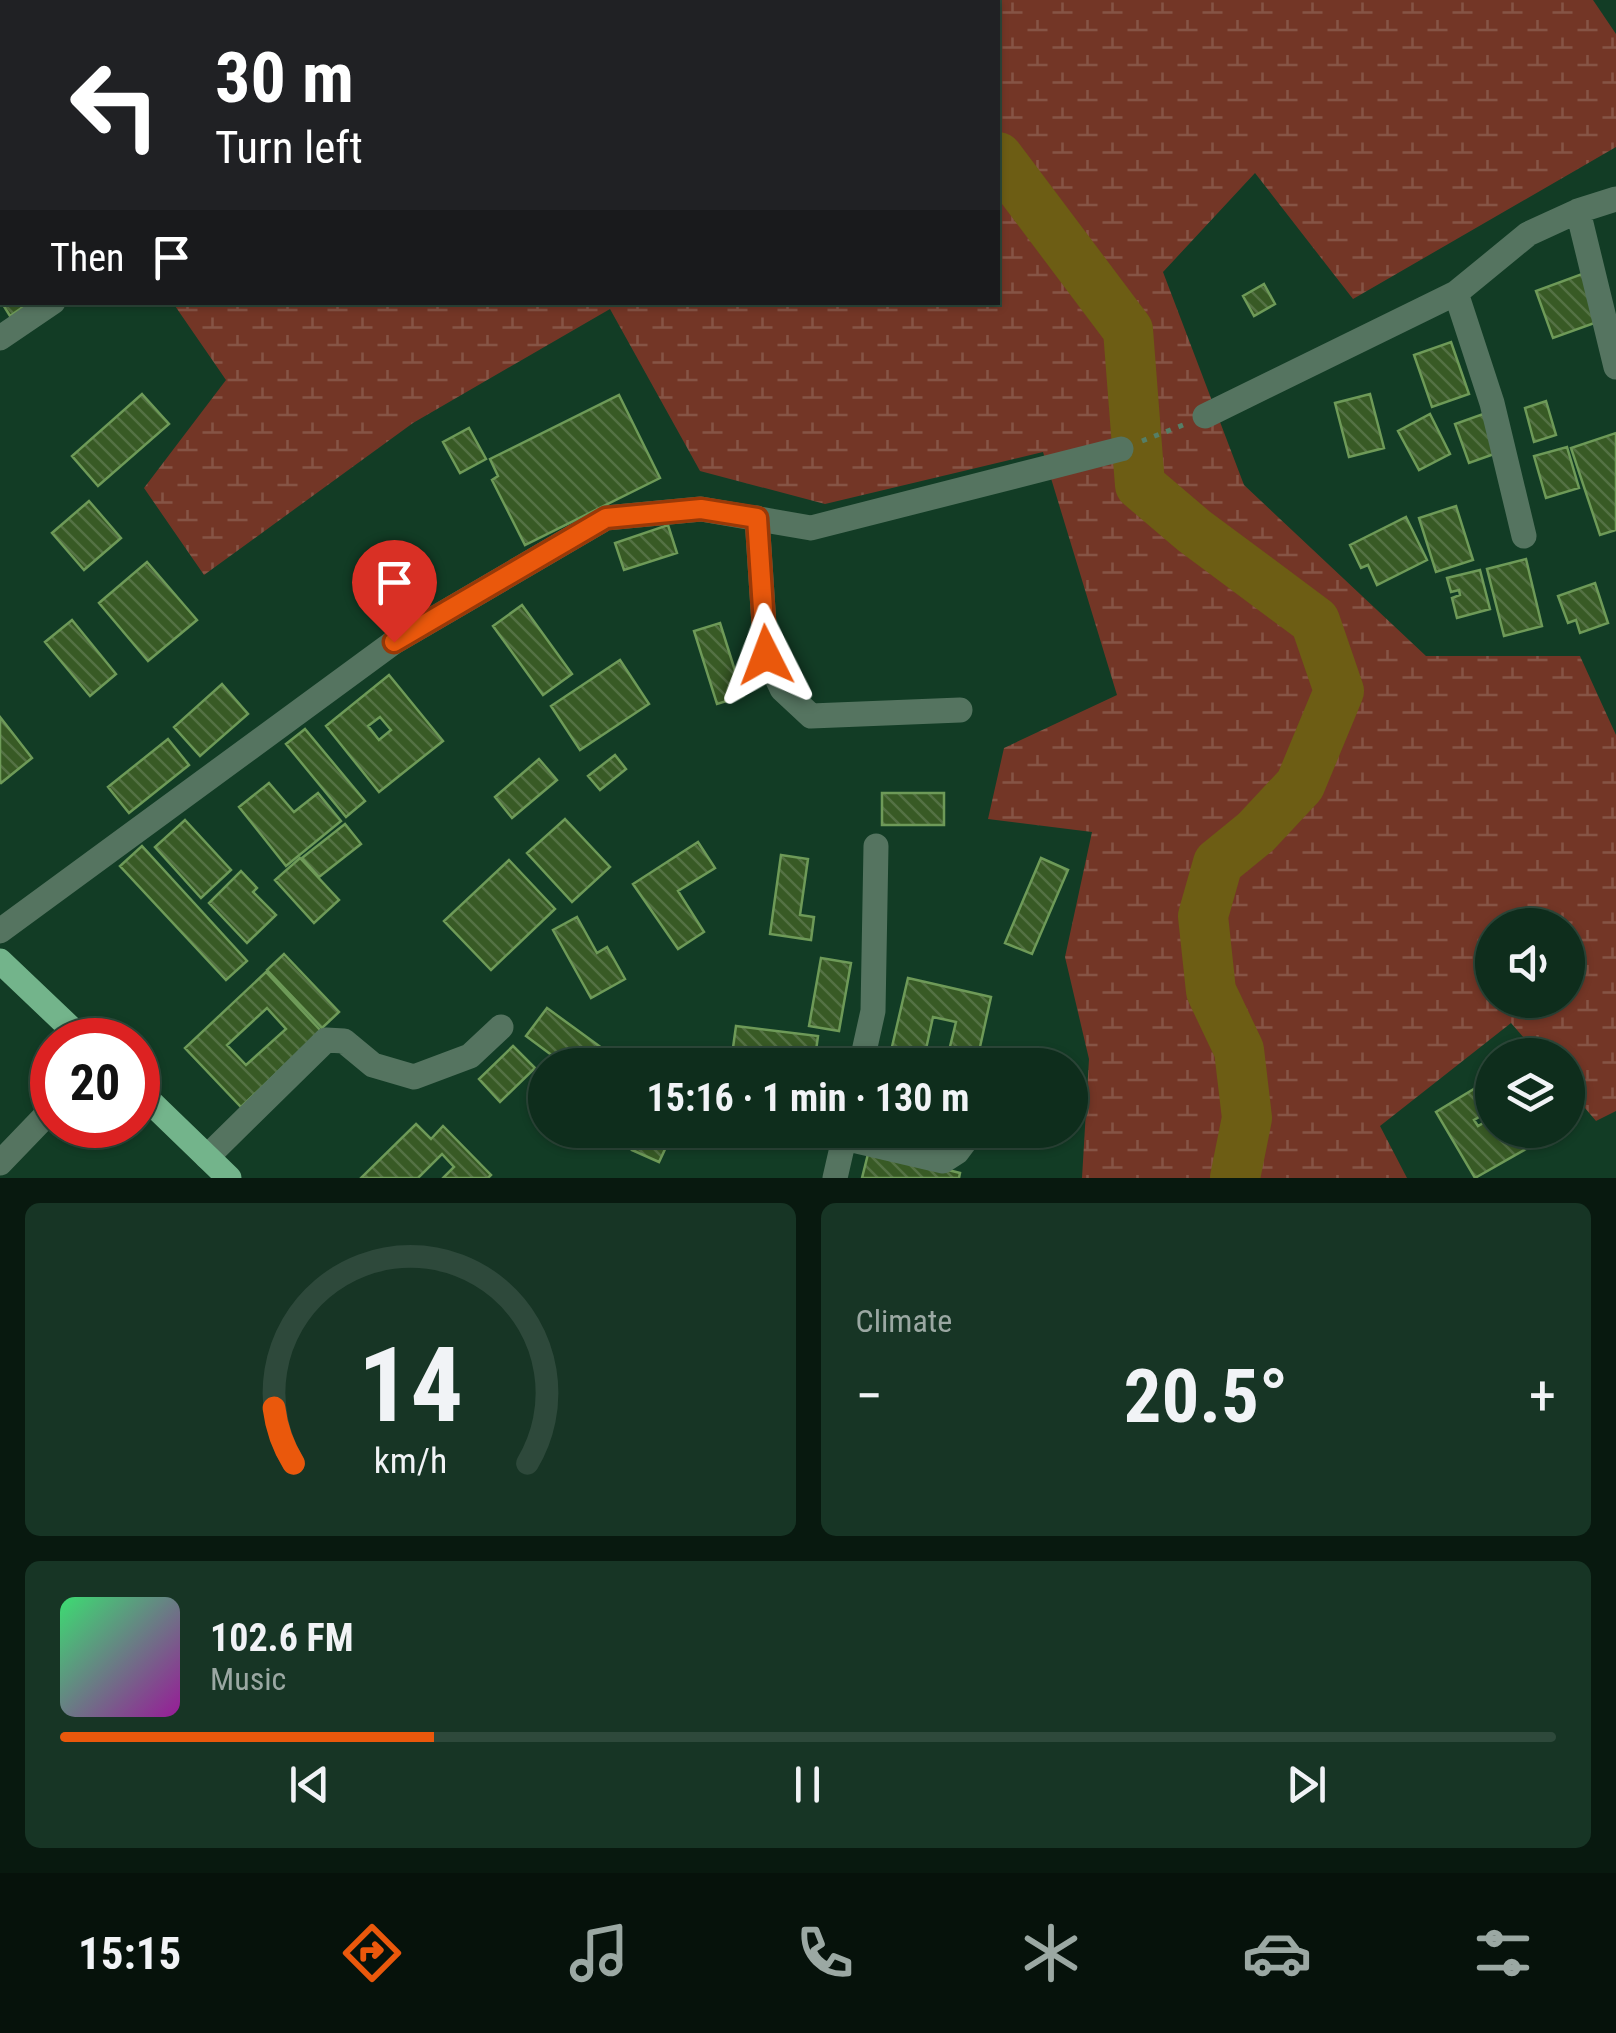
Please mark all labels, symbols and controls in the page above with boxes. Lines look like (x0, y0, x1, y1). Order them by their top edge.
text: 30 m (215, 37, 354, 119)
icon: left (50, 40, 180, 170)
text: Turn left (215, 121, 363, 174)
icon: arrive (144, 230, 199, 285)
text: Then (50, 236, 124, 280)
pin (352, 540, 437, 643)
icon: arrive (367, 555, 422, 610)
position arrow (714, 603, 818, 707)
map controls (1475, 908, 1585, 1148)
button: sound (1475, 908, 1585, 1018)
speed limit sign: 20 (30, 1018, 160, 1148)
button: layers (1475, 1038, 1585, 1148)
text: 15:16 · 1 min · 130 m (647, 1076, 969, 1120)
text: Climate (856, 1302, 952, 1340)
text: 14 (358, 1325, 463, 1446)
text: 20.5° (1124, 1352, 1288, 1440)
text: − (856, 1364, 883, 1428)
text: + (1529, 1364, 1556, 1428)
text: km/h (373, 1440, 447, 1482)
text: 102.6 FM (210, 1616, 354, 1660)
text: Music (210, 1660, 286, 1698)
icon: previous (282, 1757, 337, 1812)
icon: pause (780, 1757, 835, 1812)
icon: next (1279, 1757, 1334, 1812)
icon: directions (337, 1918, 407, 1988)
icon: music (564, 1918, 634, 1988)
icon: phone (790, 1918, 860, 1988)
icon: climate (1016, 1918, 1086, 1988)
icon: car (1242, 1918, 1312, 1988)
icon: filters (1468, 1918, 1538, 1988)
text: 15:15 (78, 1927, 181, 1980)

